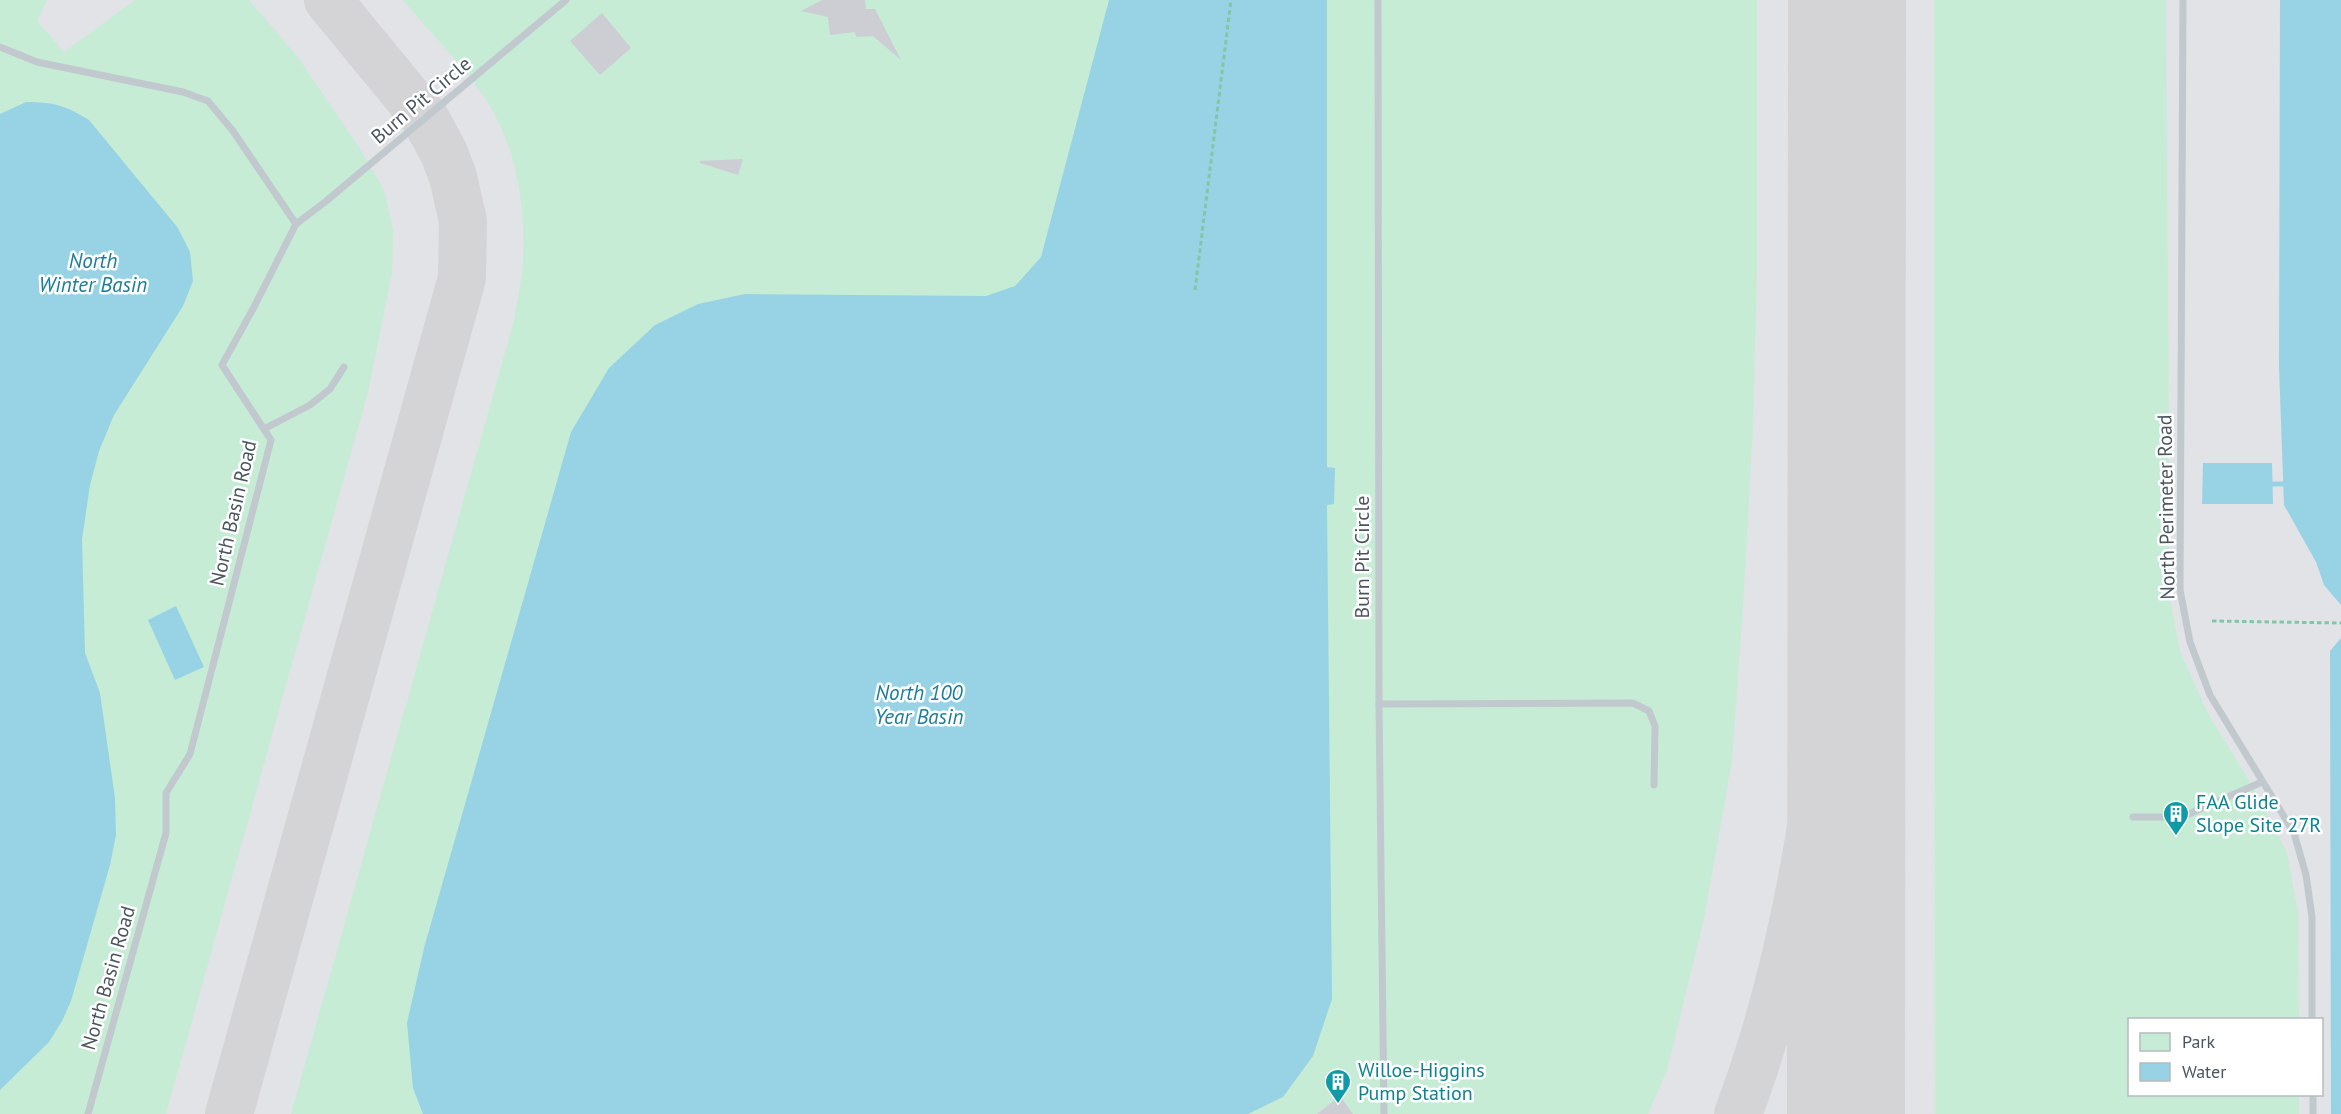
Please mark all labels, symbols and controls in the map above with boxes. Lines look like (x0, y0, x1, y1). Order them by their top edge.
street label: Burn Pit Circle (366, 51, 476, 149)
water label: North Winter Basin (39, 247, 147, 298)
street label: North Perimeter Road (2151, 414, 2181, 600)
street label: North Basin Road (204, 438, 262, 588)
street label: Burn Pit Circle (1349, 496, 1375, 618)
water label: North 100 Year Basin (875, 679, 964, 730)
place label: FAA Glide Slope Site 27R (2196, 789, 2321, 838)
building icon: FAA Glide Slope Site 27R (2161, 799, 2191, 837)
street label: North Basin Road (75, 903, 141, 1053)
legend (2128, 1018, 2323, 1096)
text: Park (2182, 1030, 2215, 1053)
place label: Willoe-Higgins Pump Station (1358, 1057, 1485, 1106)
text: Water (2182, 1060, 2226, 1083)
building icon: Willoe-Higgins Pump Station (1323, 1067, 1353, 1105)

